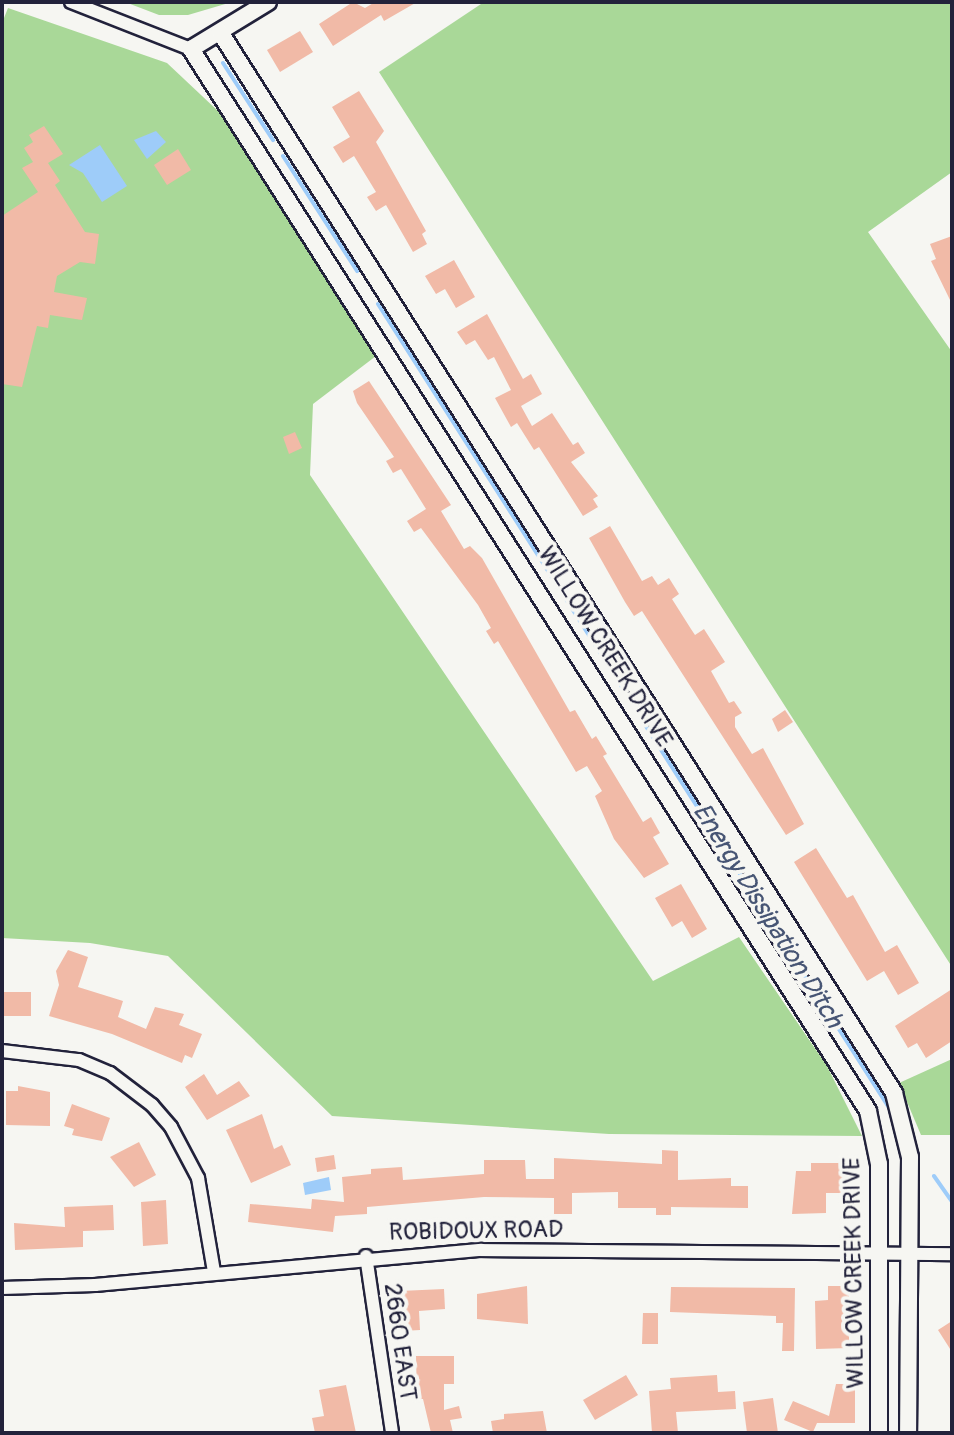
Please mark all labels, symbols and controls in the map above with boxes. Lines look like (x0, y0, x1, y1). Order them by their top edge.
street label: WILLOW CREEK DRIVE (532, 541, 678, 753)
water label: Energy Dissipation Ditch (685, 798, 849, 1034)
street label: WILLOW CREEK DRIVE (838, 1157, 870, 1389)
street label: ROBIDOUX ROAD (389, 1215, 563, 1247)
street label: 2660 EAST (378, 1281, 422, 1403)

